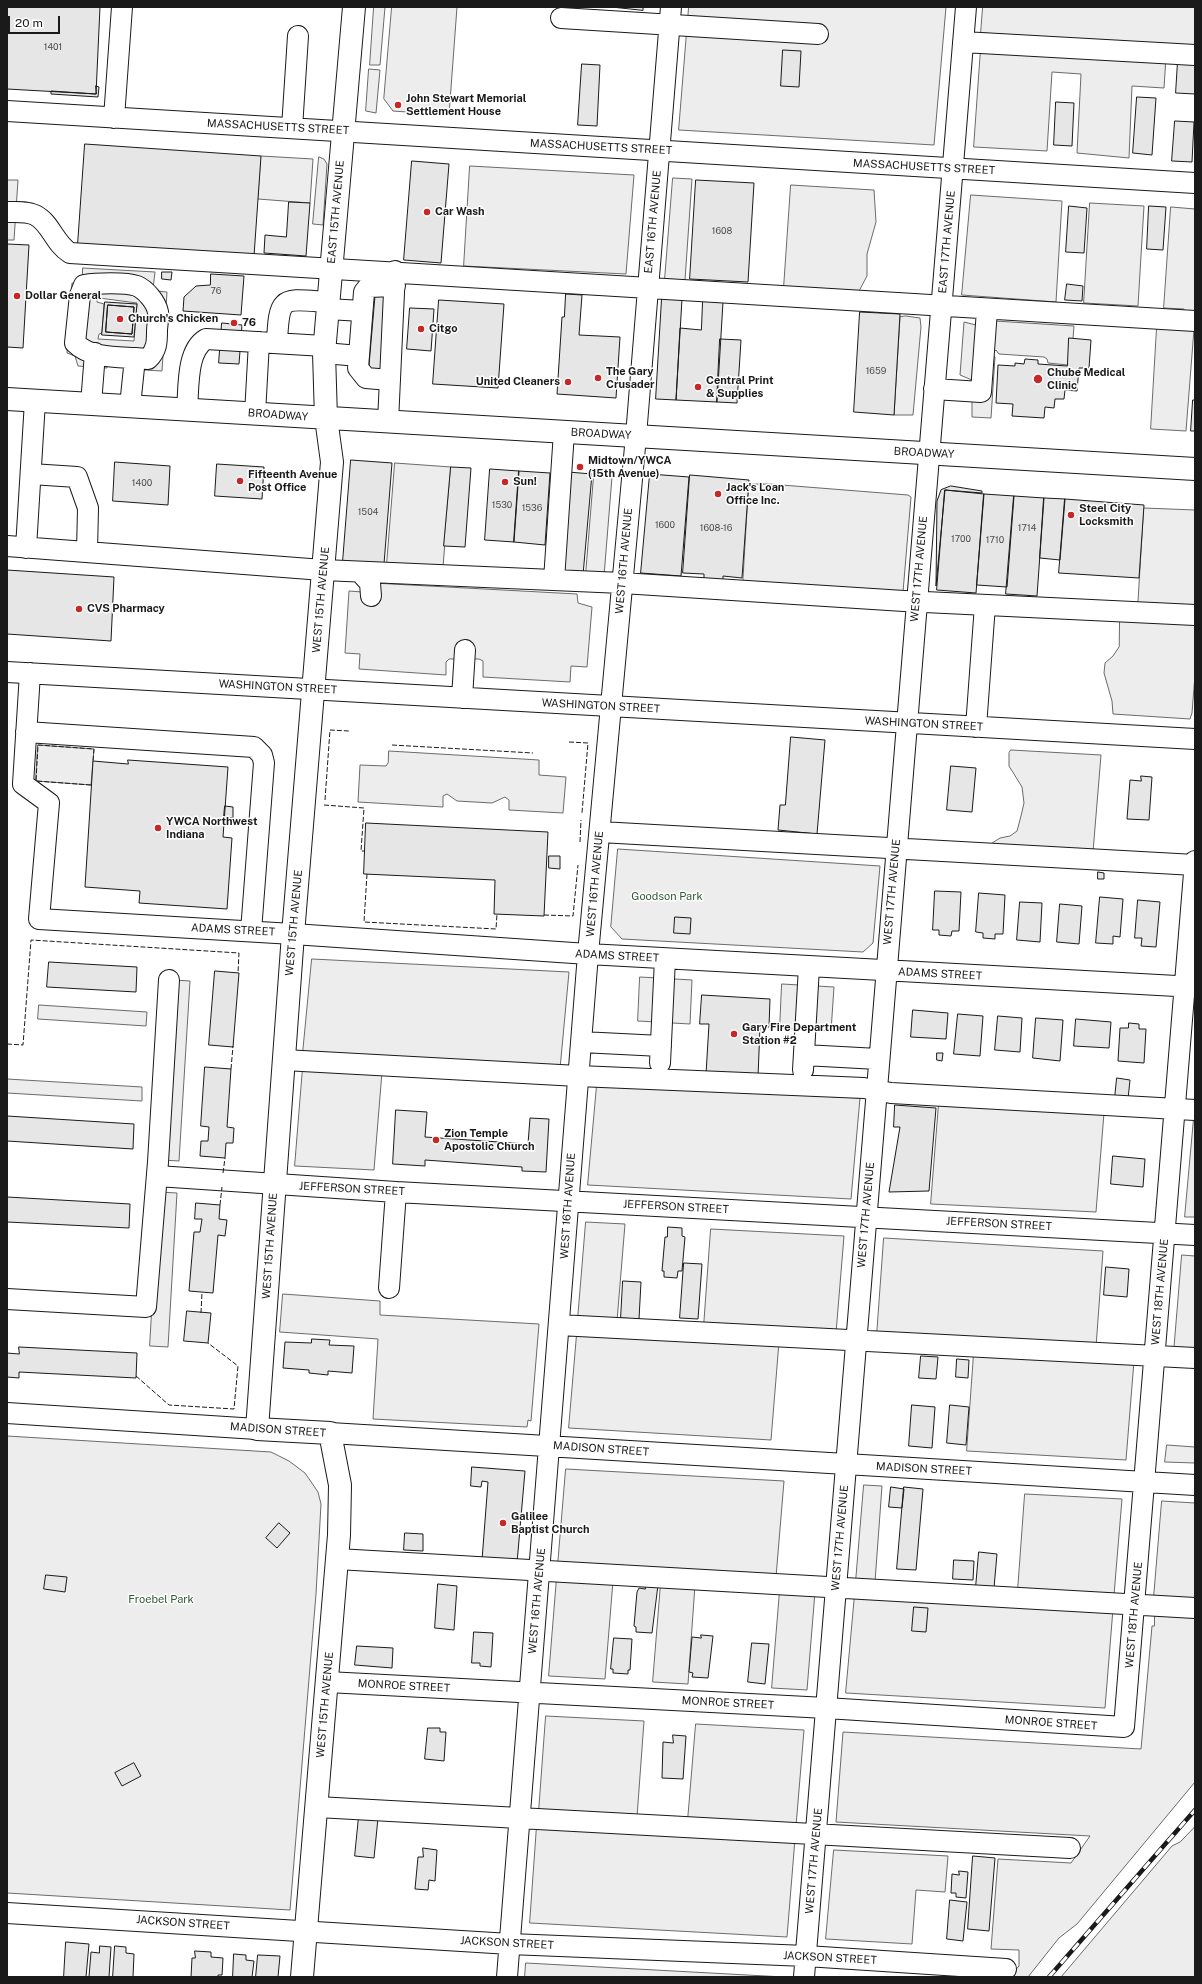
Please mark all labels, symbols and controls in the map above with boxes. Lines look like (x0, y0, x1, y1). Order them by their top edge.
scale bar (10, 8, 62, 34)
text: 20 m (15, 16, 43, 30)
house number: 1401 (44, 42, 62, 52)
place label: John Stewart Memorial Settlement House (406, 92, 526, 118)
marker: John Stewart Memorial Settlement House (393, 100, 403, 110)
street label: MASSACHUSETTS STREET (207, 117, 349, 137)
street label: MASSACHUSETTS STREET (530, 137, 672, 157)
street label: MASSACHUSETTS STREET (853, 157, 995, 177)
street label: EAST 15TH AVENUE (325, 160, 347, 264)
street label: EAST 16TH AVENUE (642, 170, 664, 274)
street label: EAST 17TH AVENUE (936, 190, 958, 294)
place label: Car Wash (435, 205, 485, 219)
marker: Car Wash (422, 207, 432, 217)
house number: 1608 (712, 226, 732, 236)
house number: 76 (211, 286, 221, 296)
place label: Dollar General (25, 289, 101, 303)
marker: Dollar General (12, 291, 22, 301)
place label: Church's Chicken (128, 312, 218, 326)
marker: Church's Chicken (115, 314, 125, 324)
place label: 76 (242, 316, 256, 330)
marker: 76 (229, 318, 239, 328)
place label: Citgo (429, 322, 458, 336)
marker: Citgo (416, 324, 426, 334)
place label: The Gary Crusader (606, 365, 655, 391)
house number: 1659 (866, 366, 886, 376)
place label: Chube Medical Clinic (1047, 366, 1125, 392)
marker: The Gary Crusader (593, 373, 603, 383)
marker: Chube Medical Clinic (1032, 373, 1044, 385)
place label: Central Print & Supplies (706, 374, 773, 400)
place label: United Cleaners (476, 375, 560, 389)
marker: United Cleaners (563, 377, 573, 387)
marker: Central Print & Supplies (693, 382, 703, 392)
street label: BROADWAY (247, 406, 309, 424)
street label: BROADWAY (570, 426, 632, 442)
street label: BROADWAY (893, 445, 955, 461)
place label: Midtown/YWCA (15th Avenue) (588, 454, 671, 480)
marker: Midtown/YWCA (15th Avenue) (575, 462, 585, 472)
place label: Fifteenth Avenue Post Office (248, 468, 337, 494)
place label: Sun! (513, 475, 537, 489)
marker: Fifteenth Avenue Post Office (235, 476, 245, 486)
marker: Sun! (500, 477, 510, 487)
house number: 1400 (132, 478, 152, 488)
place label: Jack's Loan Office Inc. (726, 481, 784, 507)
marker: Jack's Loan Office Inc. (713, 489, 723, 499)
house number: 1530 (492, 500, 512, 510)
place label: Steel City Locksmith (1079, 502, 1133, 528)
house number: 1536 (522, 503, 542, 513)
house number: 1504 (358, 507, 378, 517)
street label: WEST 16TH AVENUE (613, 507, 635, 615)
marker: Steel City Locksmith (1066, 510, 1076, 520)
street label: WEST 17TH AVENUE (908, 516, 930, 622)
house number: 1600 (655, 520, 675, 530)
house number: 1608-16 (700, 523, 732, 533)
house number: 1714 (1018, 523, 1036, 533)
house number: 1700 (951, 534, 971, 544)
house number: 1710 (986, 535, 1004, 545)
street label: WEST 15TH AVENUE (310, 546, 332, 654)
place label: CVS Pharmacy (87, 602, 165, 616)
marker: CVS Pharmacy (74, 604, 84, 614)
street label: WASHINGTON STREET (218, 677, 338, 697)
street label: WASHINGTON STREET (541, 696, 661, 716)
street label: WASHINGTON STREET (864, 714, 984, 734)
place label: YWCA Northwest Indiana (166, 815, 258, 841)
marker: YWCA Northwest Indiana (153, 823, 163, 833)
street label: WEST 16TH AVENUE (584, 830, 606, 938)
street label: WEST 17TH AVENUE (881, 839, 903, 945)
street label: WEST 15TH AVENUE (283, 869, 305, 977)
park label: Goodson Park (631, 890, 703, 904)
street label: ADAMS STREET (191, 921, 275, 939)
street label: ADAMS STREET (575, 947, 659, 965)
street label: ADAMS STREET (898, 965, 982, 983)
place label: Gary Fire Department Station #2 (742, 1021, 856, 1047)
marker: Gary Fire Department Station #2 (729, 1029, 739, 1039)
place label: Zion Temple Apostolic Church (444, 1127, 534, 1153)
marker: Zion Temple Apostolic Church (431, 1135, 441, 1145)
street label: WEST 16TH AVENUE (558, 1153, 578, 1259)
street label: WEST 17TH AVENUE (855, 1162, 877, 1268)
street label: JEFFERSON STREET (299, 1180, 405, 1198)
street label: WEST 15TH AVENUE (260, 1192, 280, 1300)
street label: JEFFERSON STREET (623, 1198, 729, 1216)
street label: JEFFERSON STREET (946, 1215, 1052, 1233)
street label: WEST 18TH AVENUE (1149, 1238, 1171, 1346)
street label: MADISON STREET (230, 1420, 326, 1440)
street label: MADISON STREET (553, 1439, 649, 1459)
street label: MADISON STREET (876, 1460, 972, 1478)
street label: WEST 17TH AVENUE (829, 1485, 851, 1591)
place label: Galilee Baptist Church (511, 1510, 590, 1536)
marker: Galilee Baptist Church (498, 1518, 508, 1528)
street label: WEST 16TH AVENUE (526, 1547, 548, 1655)
street label: WEST 18TH AVENUE (1123, 1561, 1145, 1669)
park label: Froebel Park (128, 1593, 194, 1607)
street label: WEST 15TH AVENUE (314, 1651, 336, 1759)
street label: MONROE STREET (357, 1677, 451, 1695)
street label: MONROE STREET (681, 1694, 775, 1712)
street label: MONROE STREET (1004, 1713, 1098, 1733)
street label: WEST 17TH AVENUE (803, 1808, 825, 1914)
street label: JACKSON STREET (136, 1913, 230, 1933)
street label: JACKSON STREET (460, 1934, 554, 1952)
street label: JACKSON STREET (783, 1949, 877, 1967)

